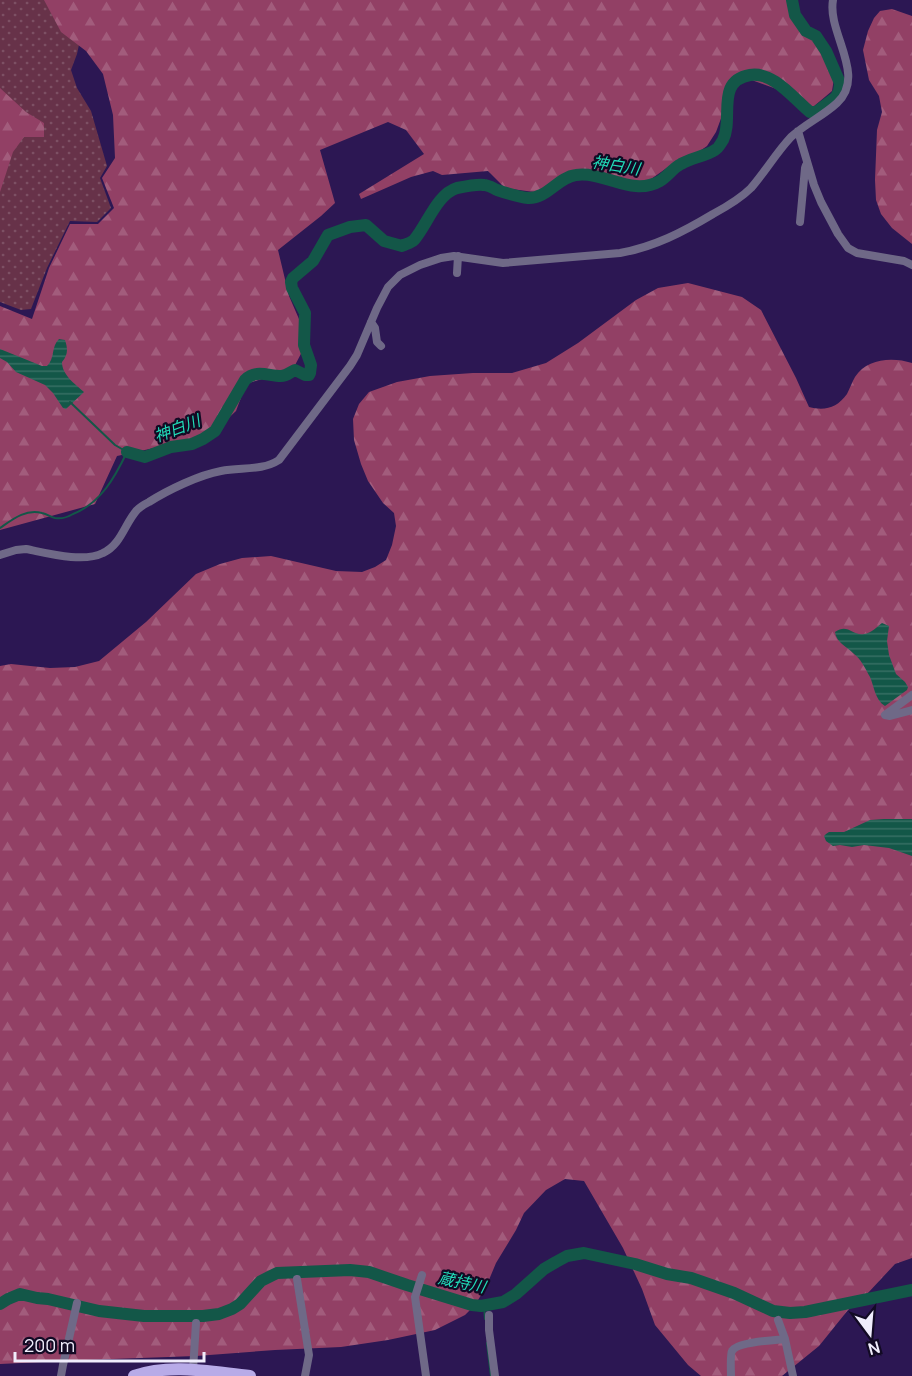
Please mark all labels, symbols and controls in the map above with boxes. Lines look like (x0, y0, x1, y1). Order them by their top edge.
water label: 神白川 (591, 150, 643, 180)
water label: 神白川 (151, 408, 205, 447)
water label: 蔵持川 (436, 1266, 490, 1298)
north arrow (840, 1304, 900, 1364)
scale bar (15, 1325, 204, 1363)
text: 200 m (24, 1333, 75, 1357)
text: N (866, 1336, 883, 1361)

